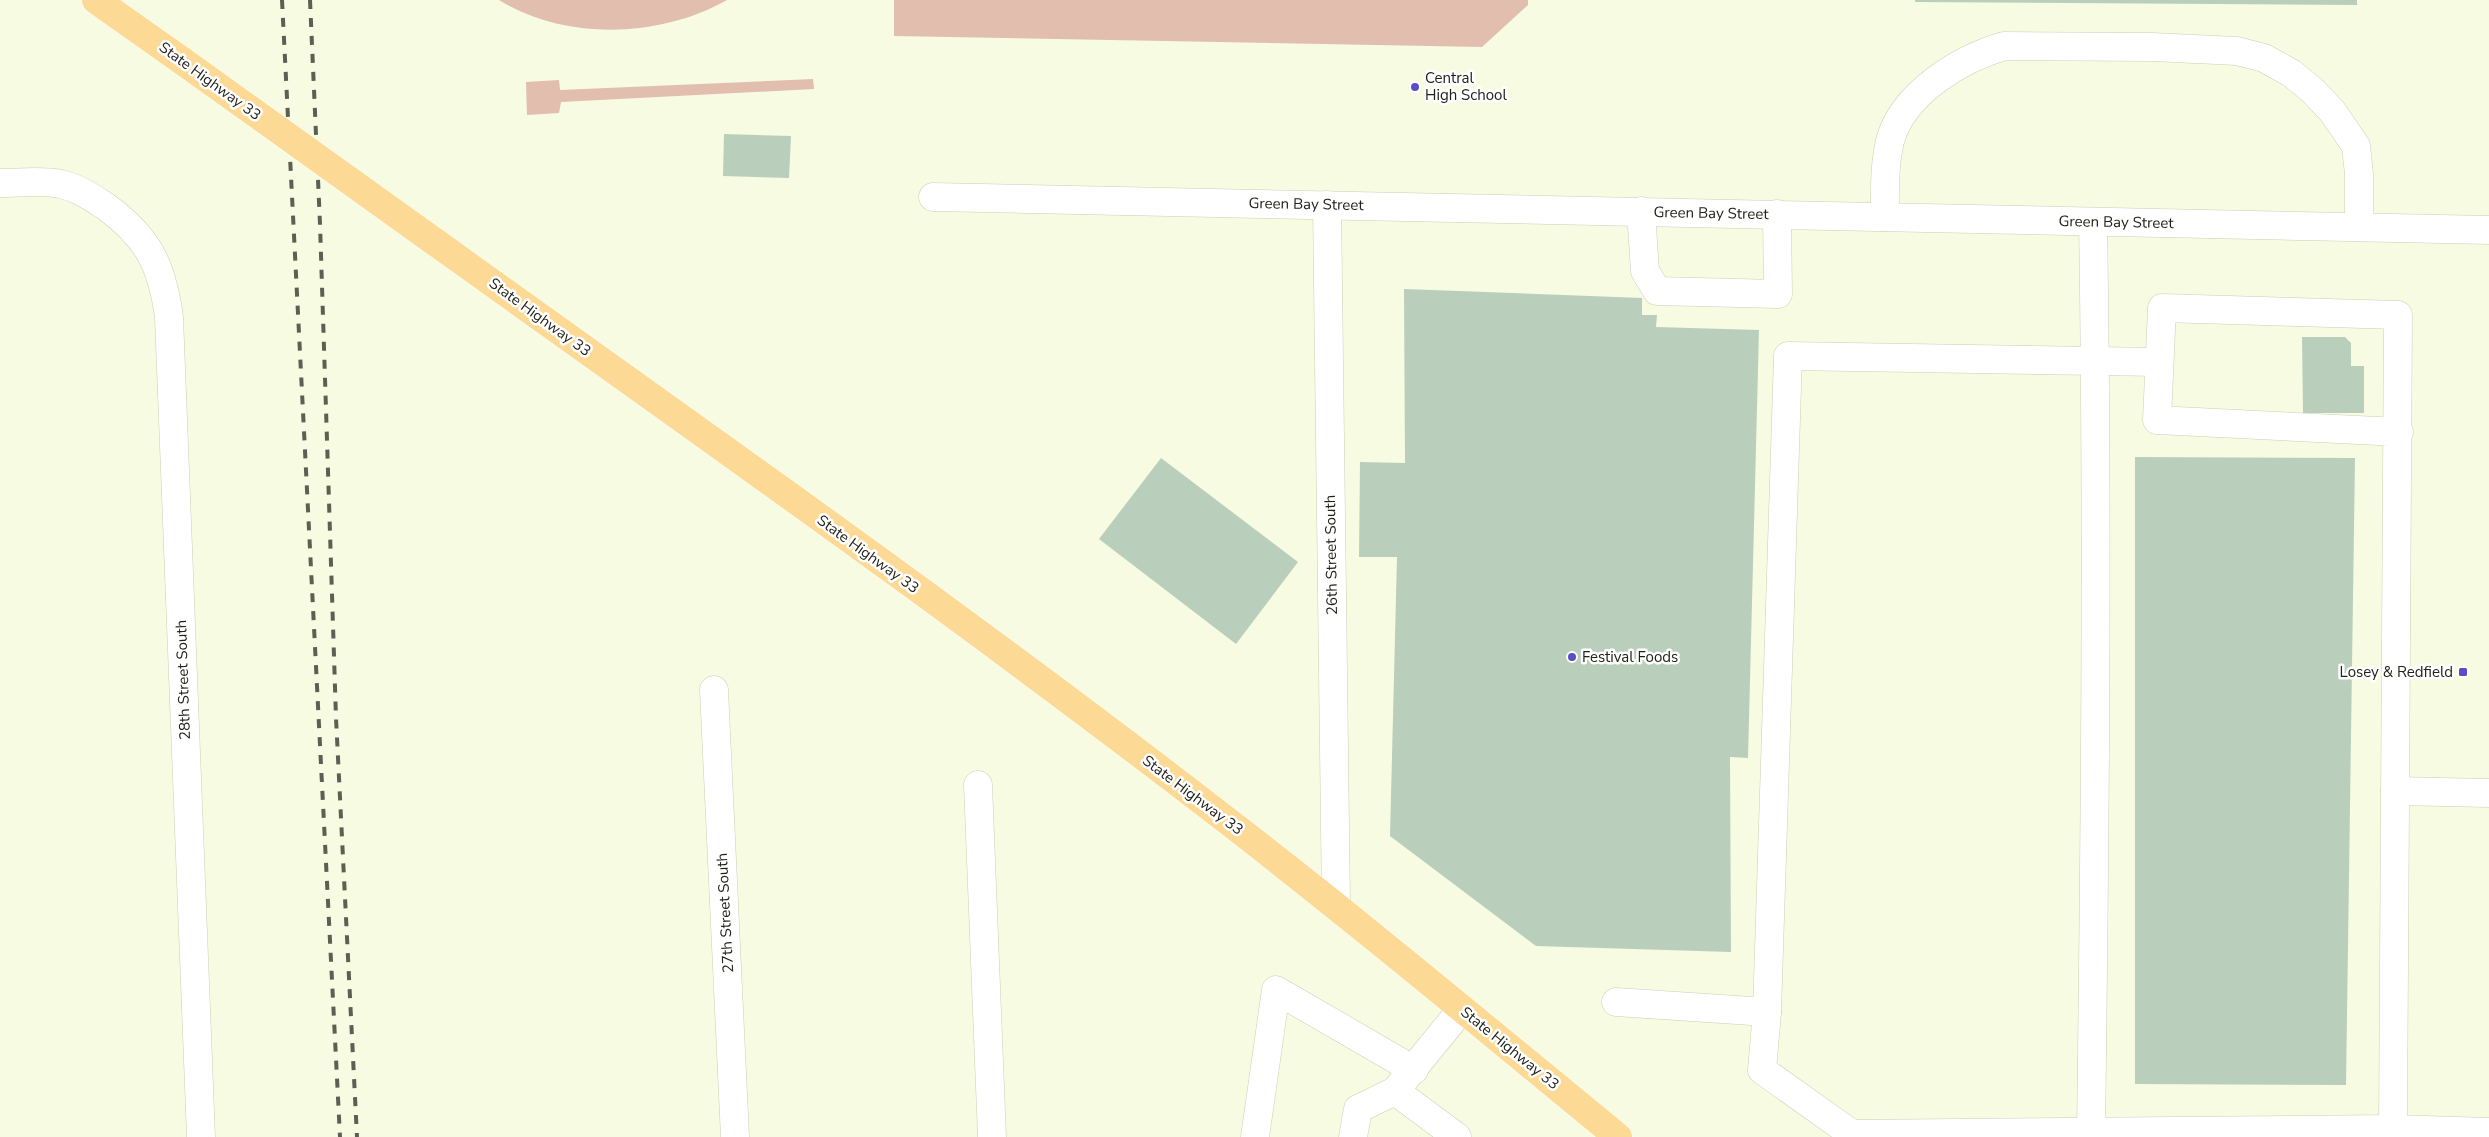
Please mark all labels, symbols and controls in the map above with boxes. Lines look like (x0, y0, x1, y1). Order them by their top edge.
street label: State Highway 33 (155, 37, 265, 125)
place label: Central High School (1425, 68, 1507, 105)
marker: Central High School (1409, 81, 1421, 93)
street label: Green Bay Street (1248, 193, 1364, 215)
street label: Green Bay Street (1653, 202, 1769, 224)
street label: Green Bay Street (2058, 211, 2174, 233)
street label: State Highway 33 (485, 273, 595, 361)
street label: 26th Street South (1320, 495, 1342, 615)
street label: State Highway 33 (813, 510, 923, 598)
street label: 28th Street South (171, 620, 195, 740)
place label: Festival Foods (1582, 647, 1678, 667)
marker: Festival Foods (1566, 651, 1578, 663)
place label: Losey & Redfield (2340, 662, 2453, 682)
marker: Losey & Redfield (2457, 666, 2469, 678)
street label: State Highway 33 (1138, 750, 1248, 840)
street label: 27th Street South (712, 852, 738, 974)
street label: State Highway 33 (1457, 1002, 1563, 1094)

